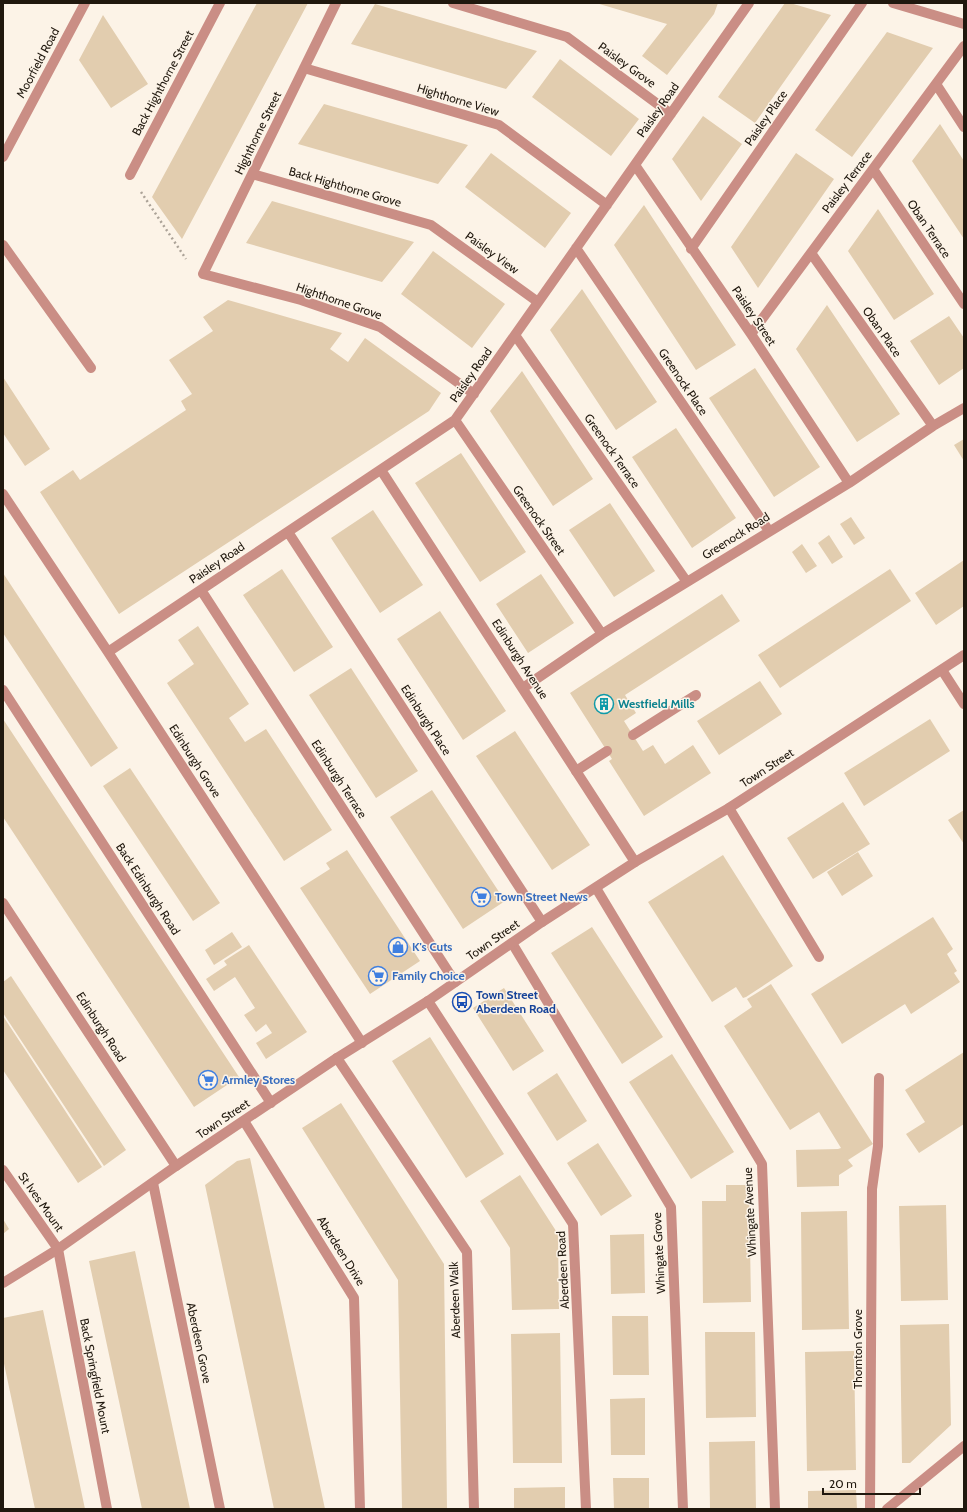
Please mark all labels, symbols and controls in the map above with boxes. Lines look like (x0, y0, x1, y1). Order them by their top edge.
street label: Moorfield Road (13, 25, 62, 100)
street label: Back Highthorne Street (128, 28, 197, 138)
street label: Paisley Grove (596, 39, 659, 91)
street label: Paisley Road (633, 79, 682, 140)
street label: Highthorne View (415, 80, 501, 119)
street label: Paisley Place (741, 87, 790, 148)
street label: Highthorne Street (231, 89, 284, 177)
street label: Paisley Terrace (818, 148, 875, 216)
street label: Back Highthorne Grove (287, 163, 403, 210)
street label: Oban Terrace (904, 197, 954, 261)
street label: Paisley View (462, 228, 522, 277)
street label: Highthorne Grove (294, 279, 384, 322)
street label: Paisley Street (729, 283, 780, 348)
street label: Oban Place (860, 304, 905, 360)
street label: Paisley Road (446, 344, 495, 405)
street label: Greenock Place (655, 345, 711, 418)
street label: Greenock Terrace (581, 411, 644, 491)
street label: Greenock Street (510, 482, 569, 557)
street label: Greenock Road (699, 509, 772, 562)
street label: Paisley Road (186, 539, 247, 587)
street label: Edinburgh Avenue (489, 616, 552, 702)
street label: Edinburgh Place (398, 682, 455, 758)
building icon: Westfield Mills (593, 693, 615, 715)
place label: Westfield Mills (618, 696, 695, 711)
street label: Edinburgh Grove (166, 721, 225, 800)
street label: Edinburgh Terrace (308, 737, 370, 821)
street label: Town Street (737, 745, 796, 790)
street label: Back Edinburgh Road (113, 840, 184, 938)
supermarket icon: Town Street News (470, 886, 492, 908)
place label: Town Street News (495, 889, 588, 904)
street label: Town Street (463, 916, 522, 963)
shop icon: K's Cuts (387, 936, 409, 958)
place label: K's Cuts (412, 939, 452, 954)
supermarket icon: Family Choice (367, 965, 389, 987)
place label: Family Choice (392, 968, 465, 983)
place label: Town Street Aberdeen Road (476, 987, 556, 1016)
street label: Edinburgh Road (73, 989, 130, 1064)
bus stop icon: Town Street Aberdeen Road (451, 991, 473, 1013)
supermarket icon: Armley Stores (197, 1069, 219, 1091)
place label: Armley Stores (222, 1072, 295, 1087)
street label: Town Street (193, 1095, 252, 1142)
street label: Whingate Avenue (740, 1167, 759, 1257)
street label: St Ives Mount (15, 1169, 67, 1234)
street label: Whingate Grove (649, 1212, 668, 1294)
street label: Aberdeen Drive (314, 1213, 369, 1288)
street label: Aberdeen Road (553, 1231, 572, 1309)
street label: Aberdeen Walk (446, 1261, 463, 1339)
street label: Aberdeen Grove (184, 1301, 215, 1385)
street label: Thornton Grove (850, 1309, 865, 1389)
street label: Back Springfield Mount (77, 1317, 114, 1435)
scale bar (823, 1470, 920, 1496)
text: 20 m (829, 1476, 857, 1491)

